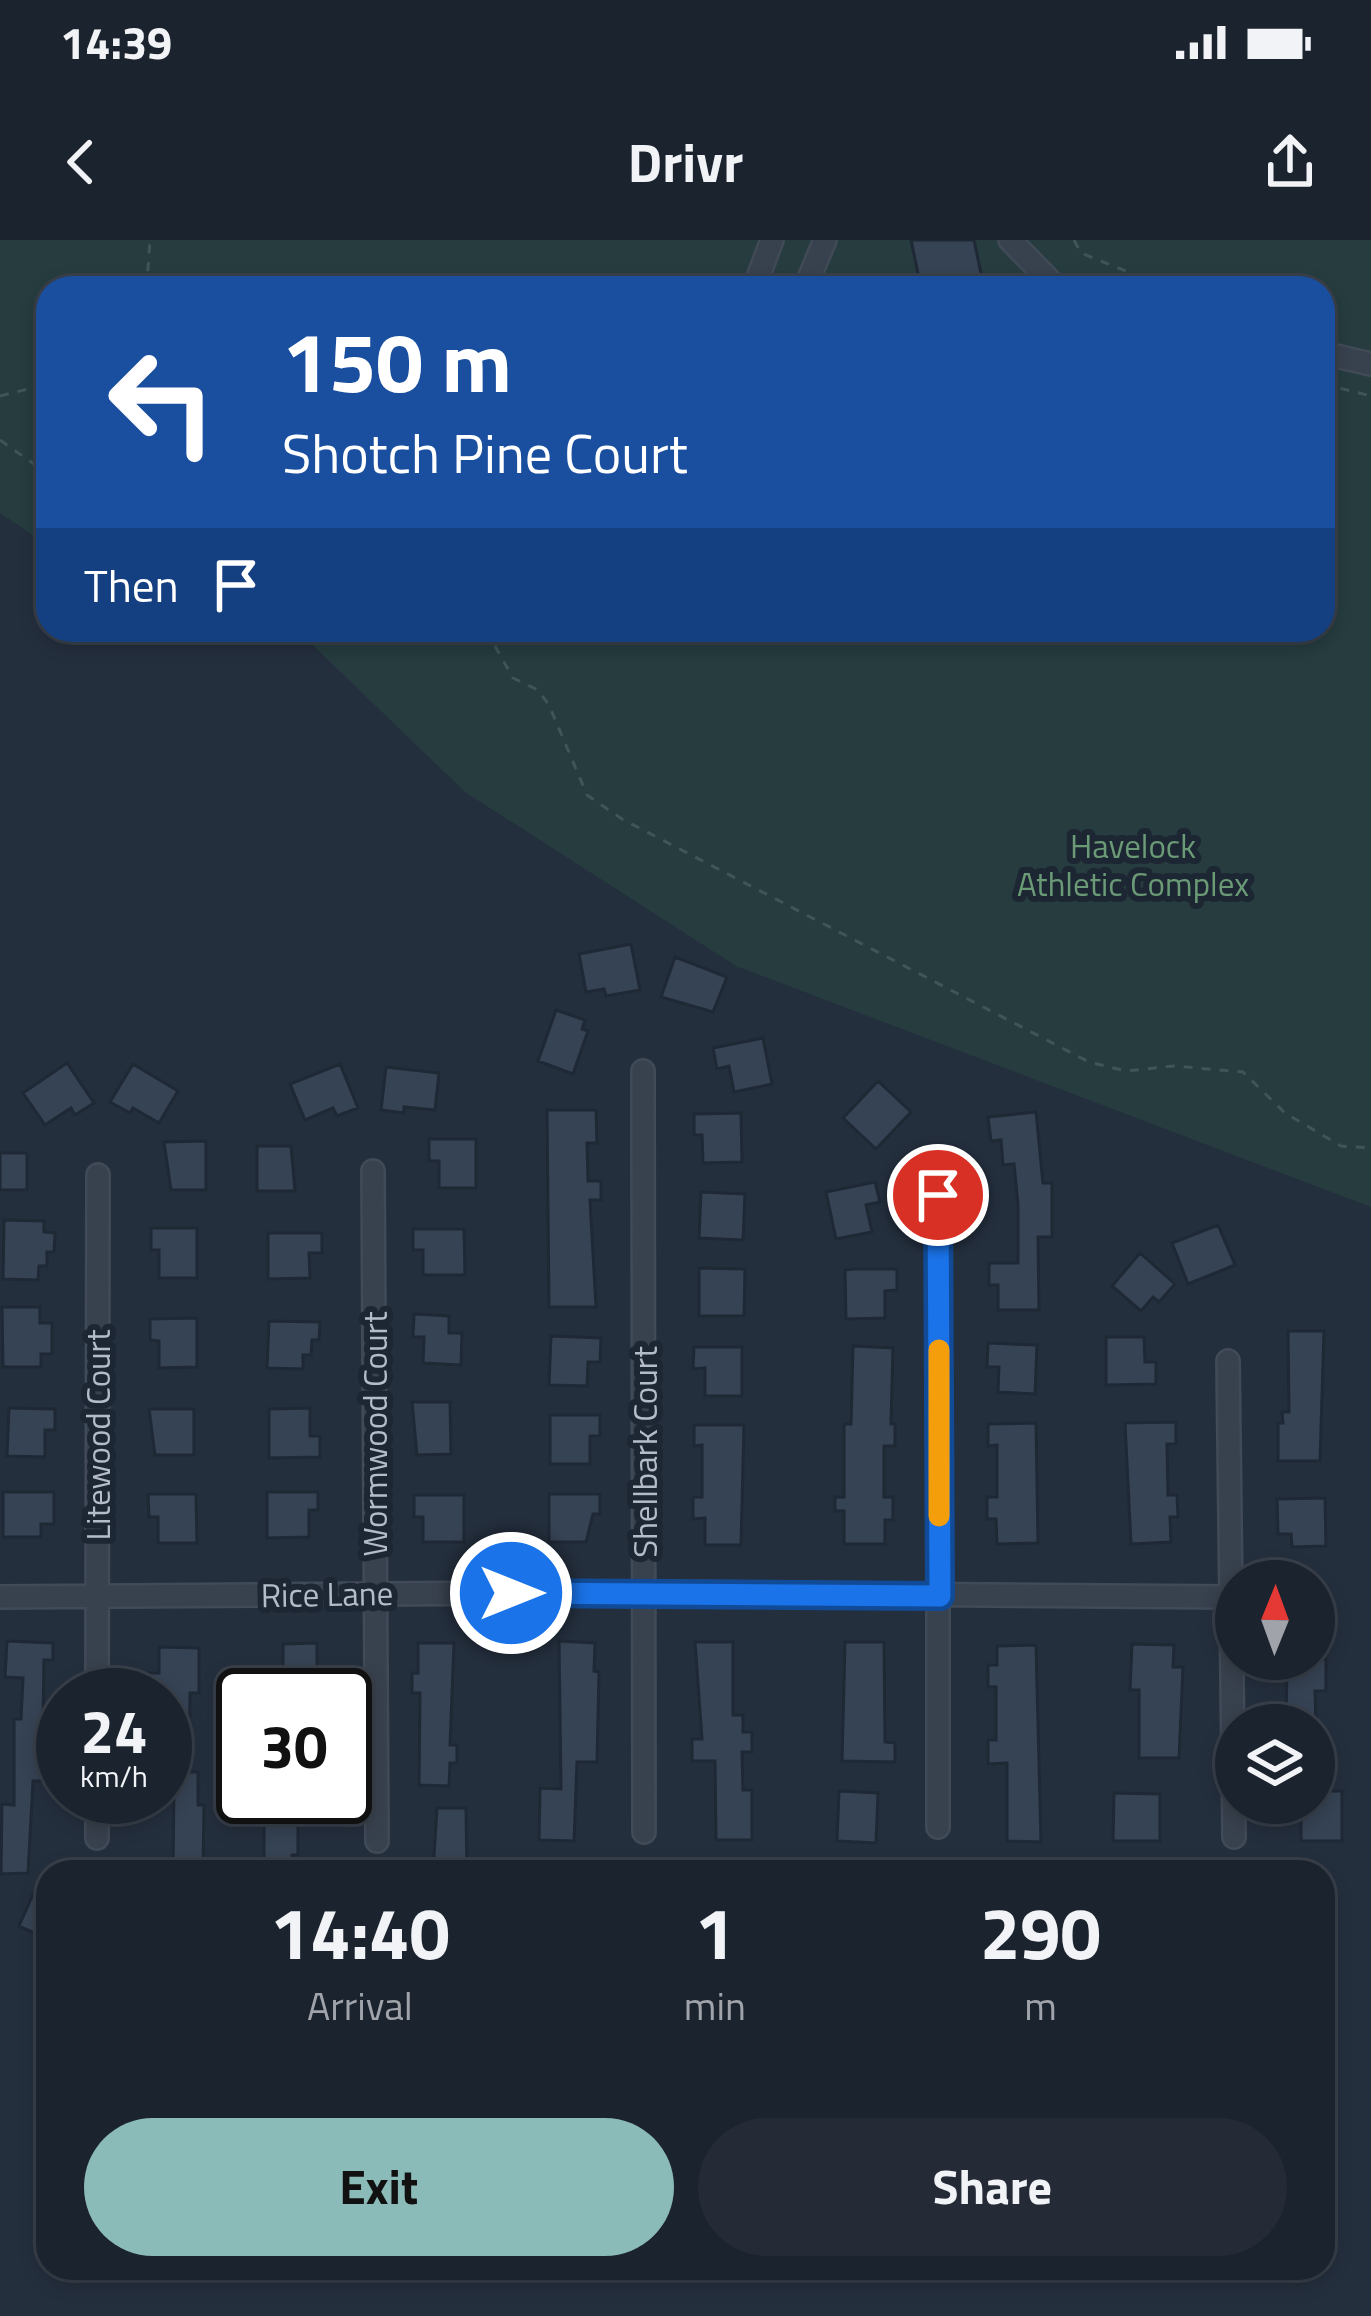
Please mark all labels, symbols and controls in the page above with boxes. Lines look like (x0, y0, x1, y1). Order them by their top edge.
text: 14:39 (60, 8, 172, 76)
text: Drivr (628, 121, 743, 203)
icon: back (48, 129, 114, 195)
icon: share (1257, 129, 1323, 195)
text: 150 m (282, 297, 512, 425)
icon: left (84, 324, 240, 480)
text: Shotch Pine Court (282, 412, 688, 494)
text: Then (84, 551, 179, 619)
icon: arrive (203, 552, 269, 618)
park label: Havelock Athletic Complex (1017, 821, 1249, 909)
pin (887, 1144, 989, 1246)
icon: arrive (905, 1162, 971, 1228)
street label: Wormwood Court (350, 1311, 400, 1556)
street label: Litewood Court (73, 1329, 123, 1541)
street label: Shellbark Court (620, 1346, 670, 1558)
position arrow (448, 1530, 574, 1656)
north arrow (1215, 1560, 1335, 1680)
map controls (1215, 1560, 1335, 1824)
street label: Rice Lane (260, 1568, 394, 1620)
speed limit sign: 30 (216, 1668, 372, 1824)
text: 24 (80, 1685, 148, 1776)
button: layers (1215, 1704, 1335, 1824)
text: km/h (80, 1753, 148, 1799)
text: 14:40 (270, 1877, 450, 1987)
text: 1 (695, 1877, 735, 1987)
text: 290 (980, 1877, 1101, 1987)
text: Arrival (307, 1976, 413, 2035)
text: min (684, 1976, 746, 2035)
text: m (1024, 1976, 1057, 2035)
button: Exit (84, 2118, 674, 2256)
button: Share (698, 2118, 1287, 2256)

